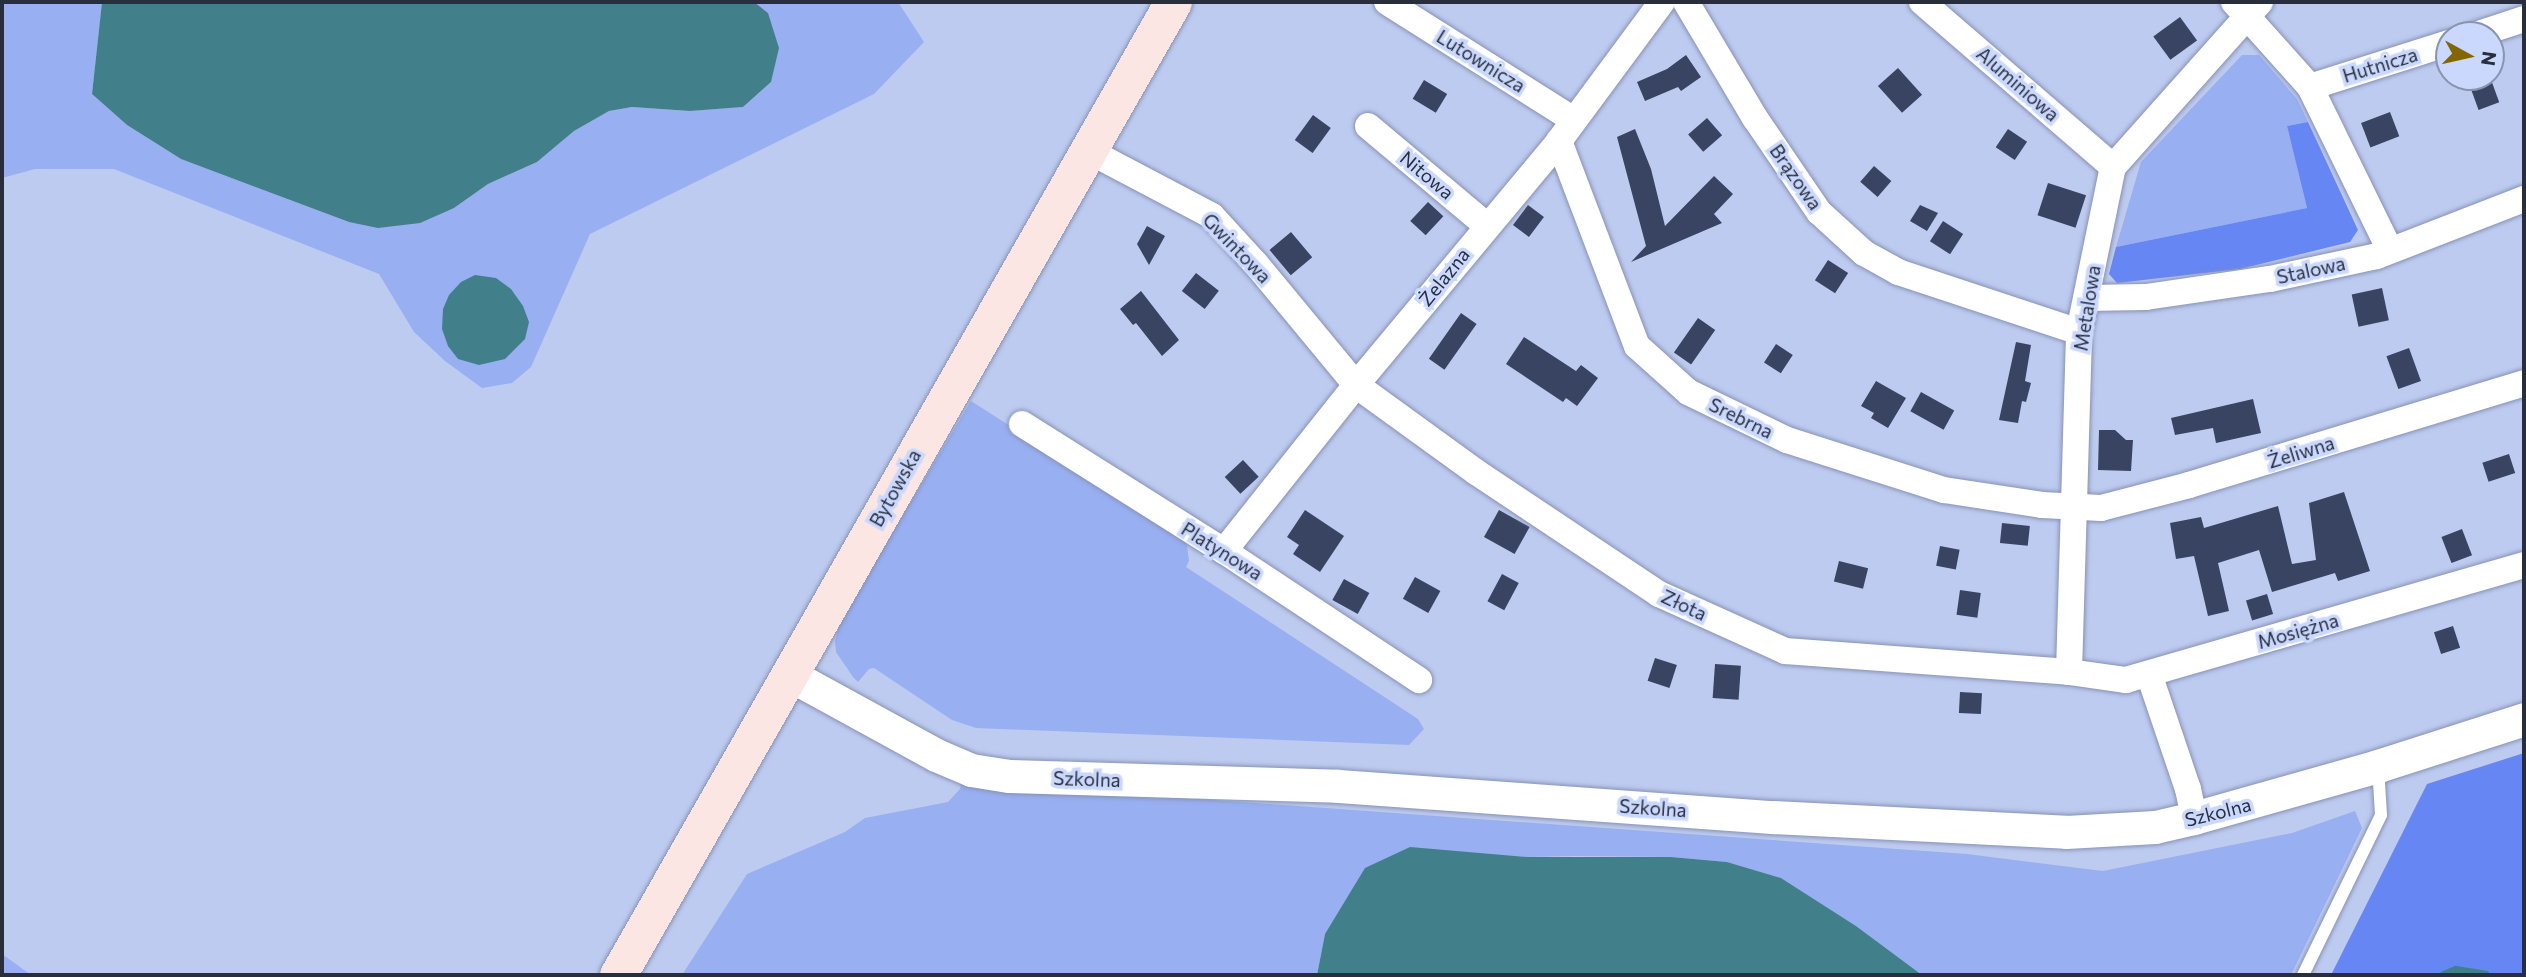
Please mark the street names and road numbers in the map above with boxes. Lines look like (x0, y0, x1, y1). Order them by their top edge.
street label: Lutownicza (1433, 25, 1529, 97)
street label: Aluminiowa (1972, 42, 2064, 126)
street label: Hutnicza (2340, 43, 2420, 87)
street label: Brązowa (1765, 140, 1827, 214)
street label: Nitowa (1396, 146, 1458, 204)
street label: Gwintowa (1198, 208, 1276, 288)
street label: Żelazna (1414, 243, 1474, 311)
street label: Stalowa (2275, 252, 2347, 288)
street label: Metalowa (2069, 263, 2105, 353)
street label: Srebrna (1705, 393, 1777, 443)
street label: Żeliwna (2265, 431, 2337, 473)
street label: Bytowska (864, 445, 926, 531)
street label: Platynowa (1177, 517, 1267, 585)
street label: Złota (1658, 585, 1710, 625)
street label: Mosiężna (2255, 609, 2341, 653)
street label: Szkolna (1053, 766, 1121, 792)
street label: Szkolna (2183, 793, 2253, 831)
street label: Szkolna (1619, 794, 1687, 822)

